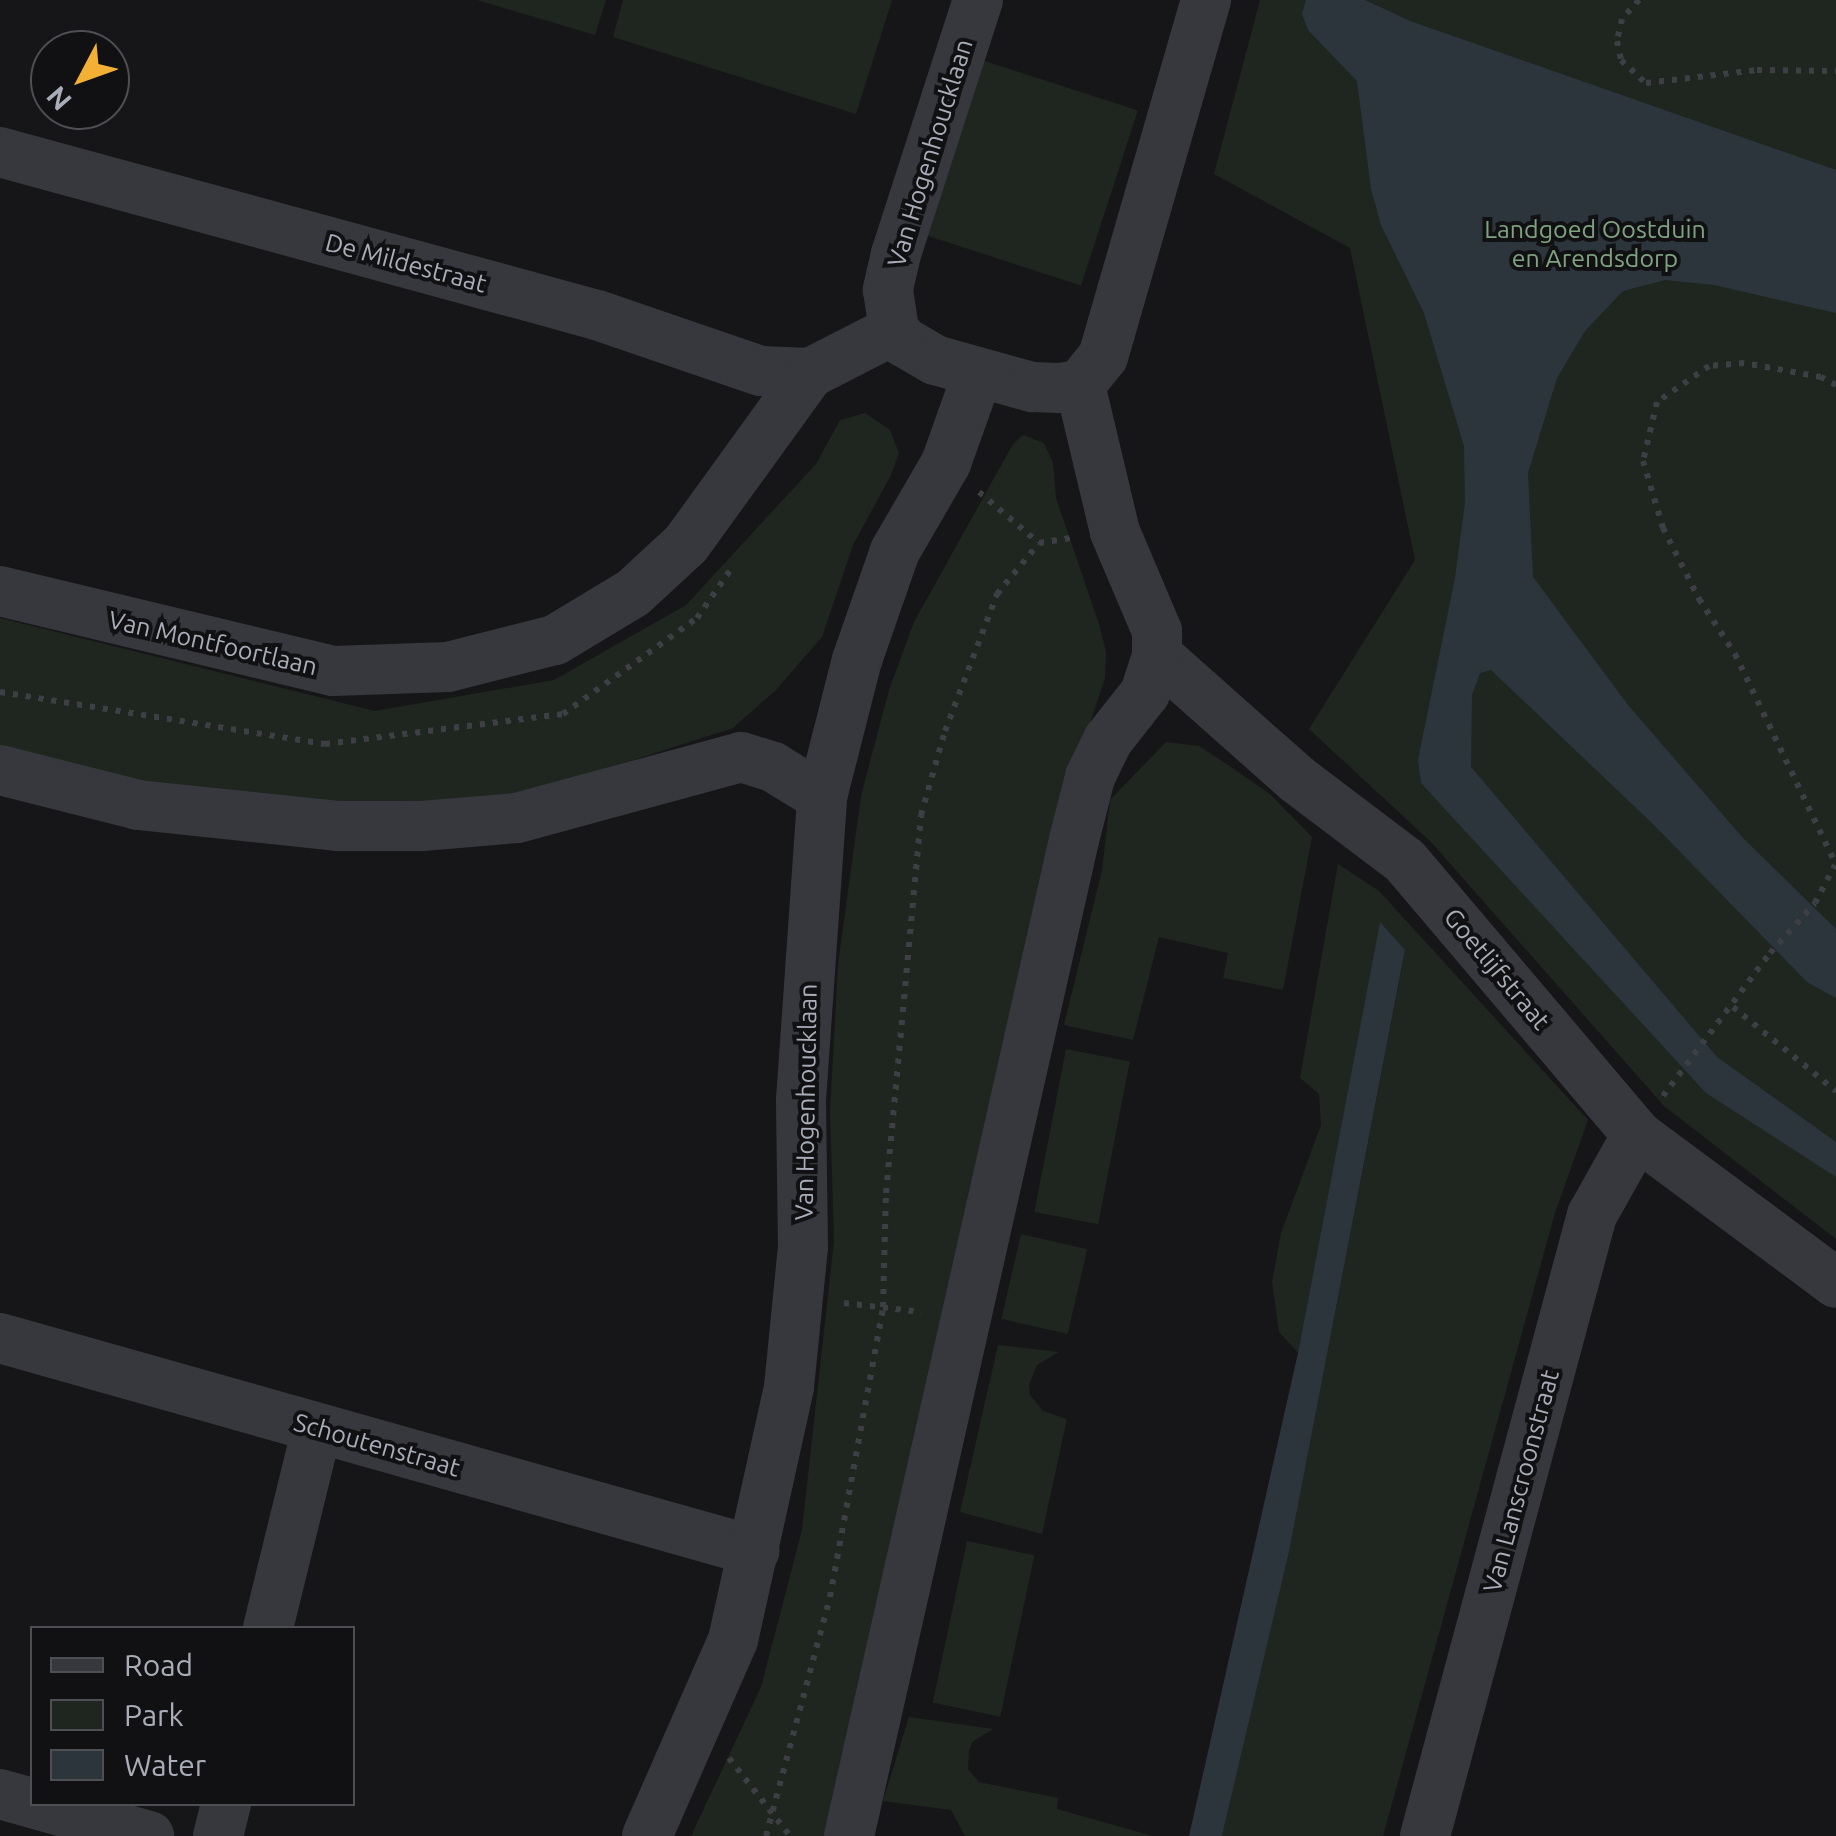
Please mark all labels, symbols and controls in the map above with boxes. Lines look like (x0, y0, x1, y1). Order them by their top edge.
north arrow (30, 30, 130, 130)
street label: Van Hogenhoucklaan (881, 35, 979, 271)
text: N (40, 81, 77, 117)
park label: Landgoed Oostduin en Arendsdorp (1484, 215, 1706, 274)
street label: De Mildestraat (322, 227, 490, 299)
street label: Van Montfoortlaan (106, 604, 320, 682)
street label: Goetlijfstraat (1438, 902, 1556, 1036)
street label: Van Hogenhoucklaan (789, 983, 823, 1221)
street label: Van Lanscroonstraat (1477, 1366, 1565, 1596)
street label: Schoutenstraat (290, 1407, 464, 1483)
legend (30, 1626, 355, 1806)
text: Road (124, 1648, 193, 1682)
text: Park (124, 1698, 184, 1732)
text: Water (124, 1748, 206, 1782)

